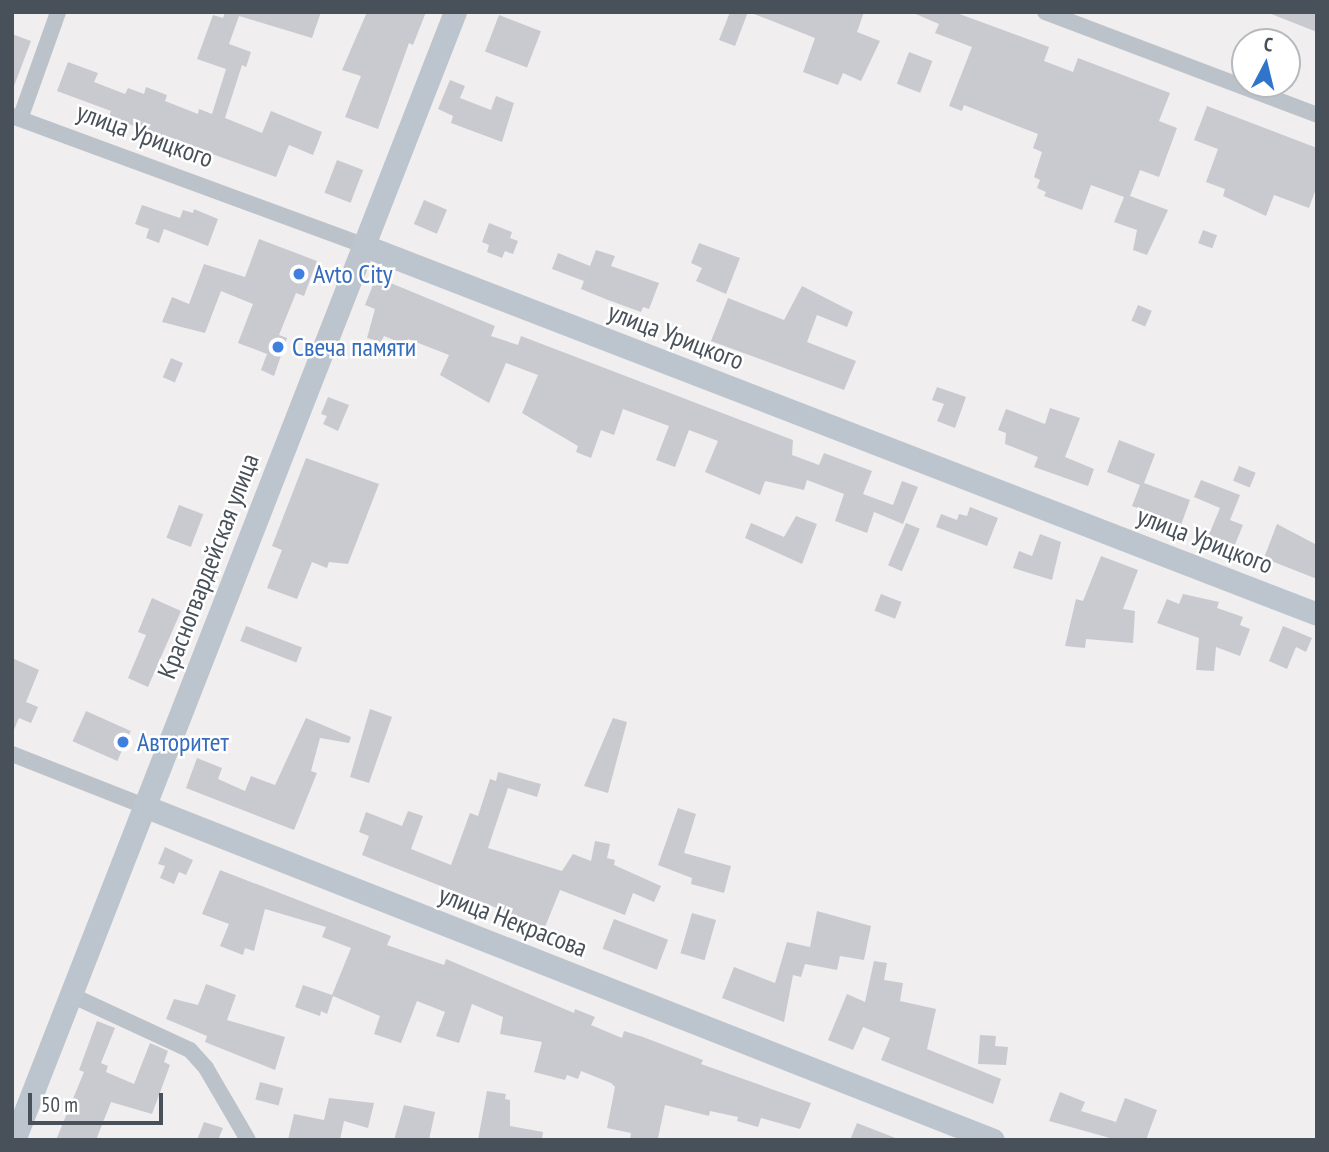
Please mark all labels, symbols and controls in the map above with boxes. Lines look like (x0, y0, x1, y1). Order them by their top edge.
north arrow (1231, 28, 1301, 98)
text: С (1263, 32, 1274, 57)
street label: улица Урицкого (72, 96, 218, 174)
place label: Avto City (313, 258, 393, 290)
marker: Avto City (291, 266, 307, 282)
street label: улица Урицкого (604, 296, 748, 376)
place label: Свеча памяти (292, 331, 416, 363)
marker: Свеча памяти (270, 339, 286, 355)
street label: Красногвардейская улица (151, 449, 265, 683)
street label: улица Урицкого (1133, 500, 1277, 580)
place label: Авторитет (137, 726, 229, 758)
marker: Авторитет (115, 734, 131, 750)
street label: улица Некрасова (434, 878, 592, 964)
scale bar (32, 1078, 166, 1122)
text: 50 m (41, 1091, 78, 1118)

